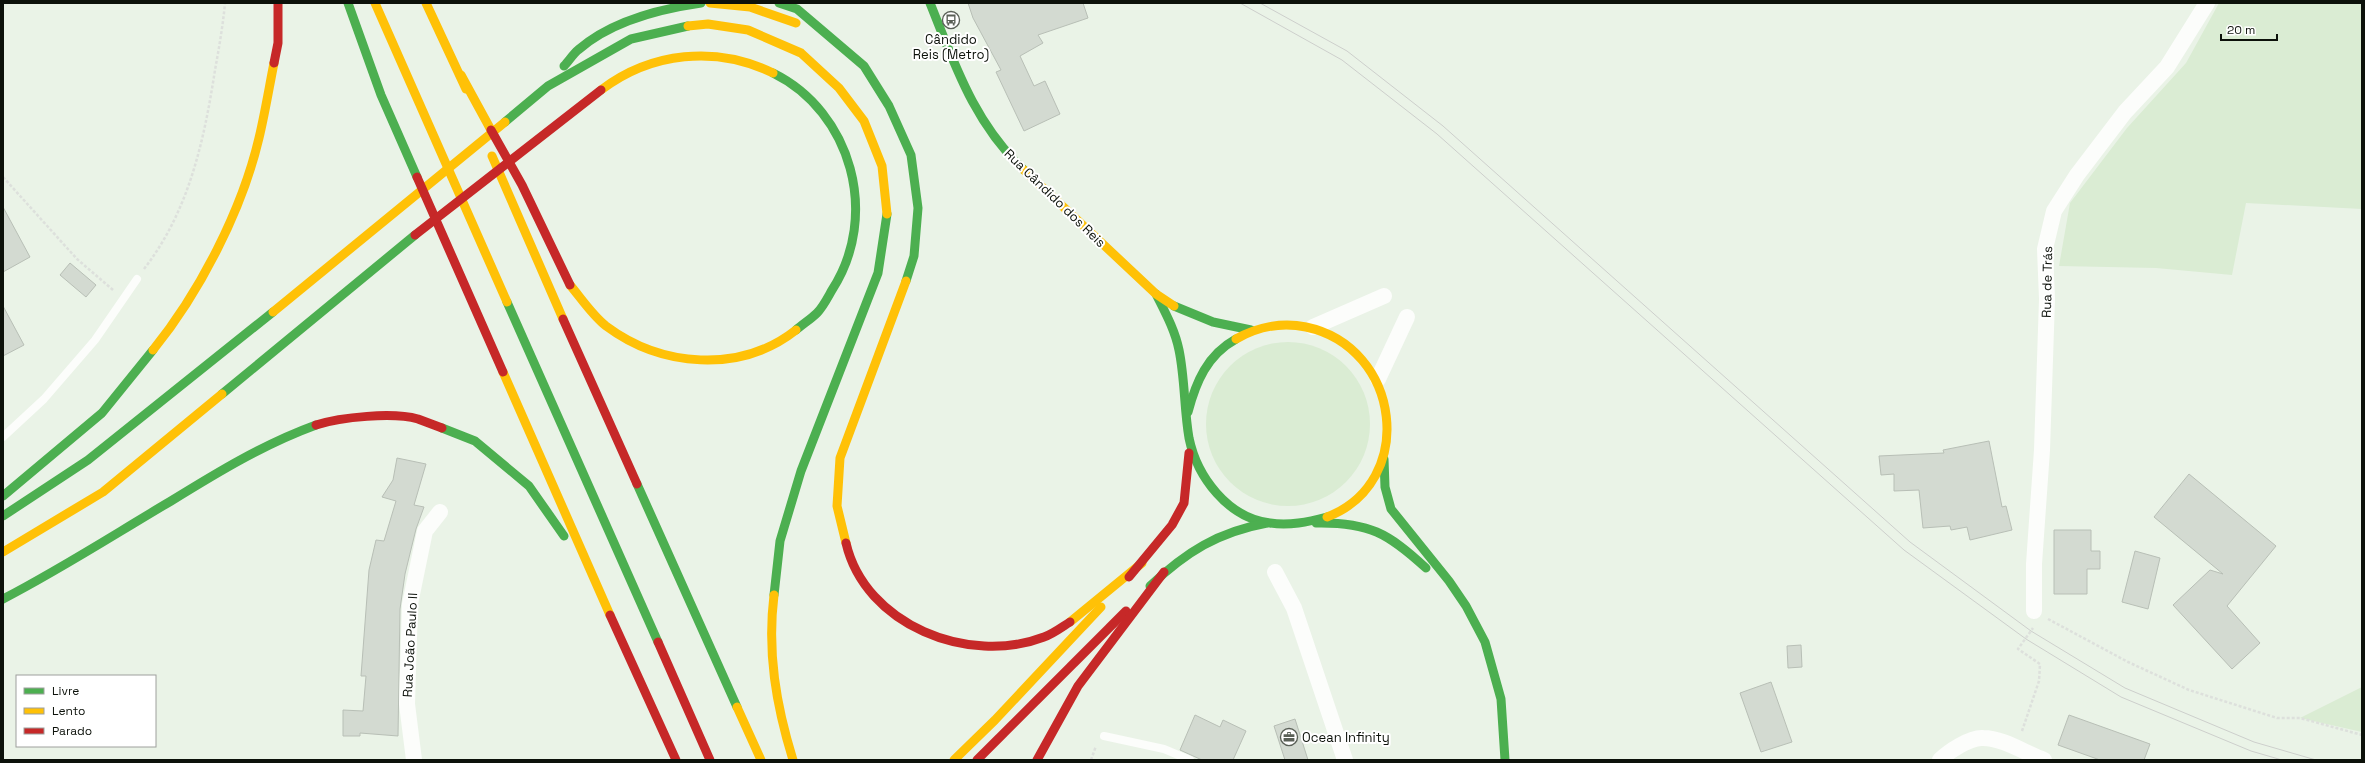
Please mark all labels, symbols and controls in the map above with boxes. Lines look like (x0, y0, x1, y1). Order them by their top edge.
bus stop icon: Cândido Reis (Metro) (941, 10, 961, 30)
scale bar (2221, 16, 2277, 42)
text: 20 m (2227, 22, 2255, 38)
place label: Cândido Reis (Metro) (913, 31, 989, 63)
street label: Rua Cândido dos Reis (1001, 145, 1109, 251)
street label: Rua de Trás (2038, 246, 2056, 318)
street label: Rua João Paulo II (399, 592, 421, 698)
legend (16, 675, 156, 747)
text: Livre (52, 683, 79, 699)
text: Lento (52, 703, 86, 719)
text: Parado (52, 723, 92, 739)
office icon: Ocean Infinity (1279, 727, 1299, 747)
place label: Ocean Infinity (1302, 729, 1390, 746)

